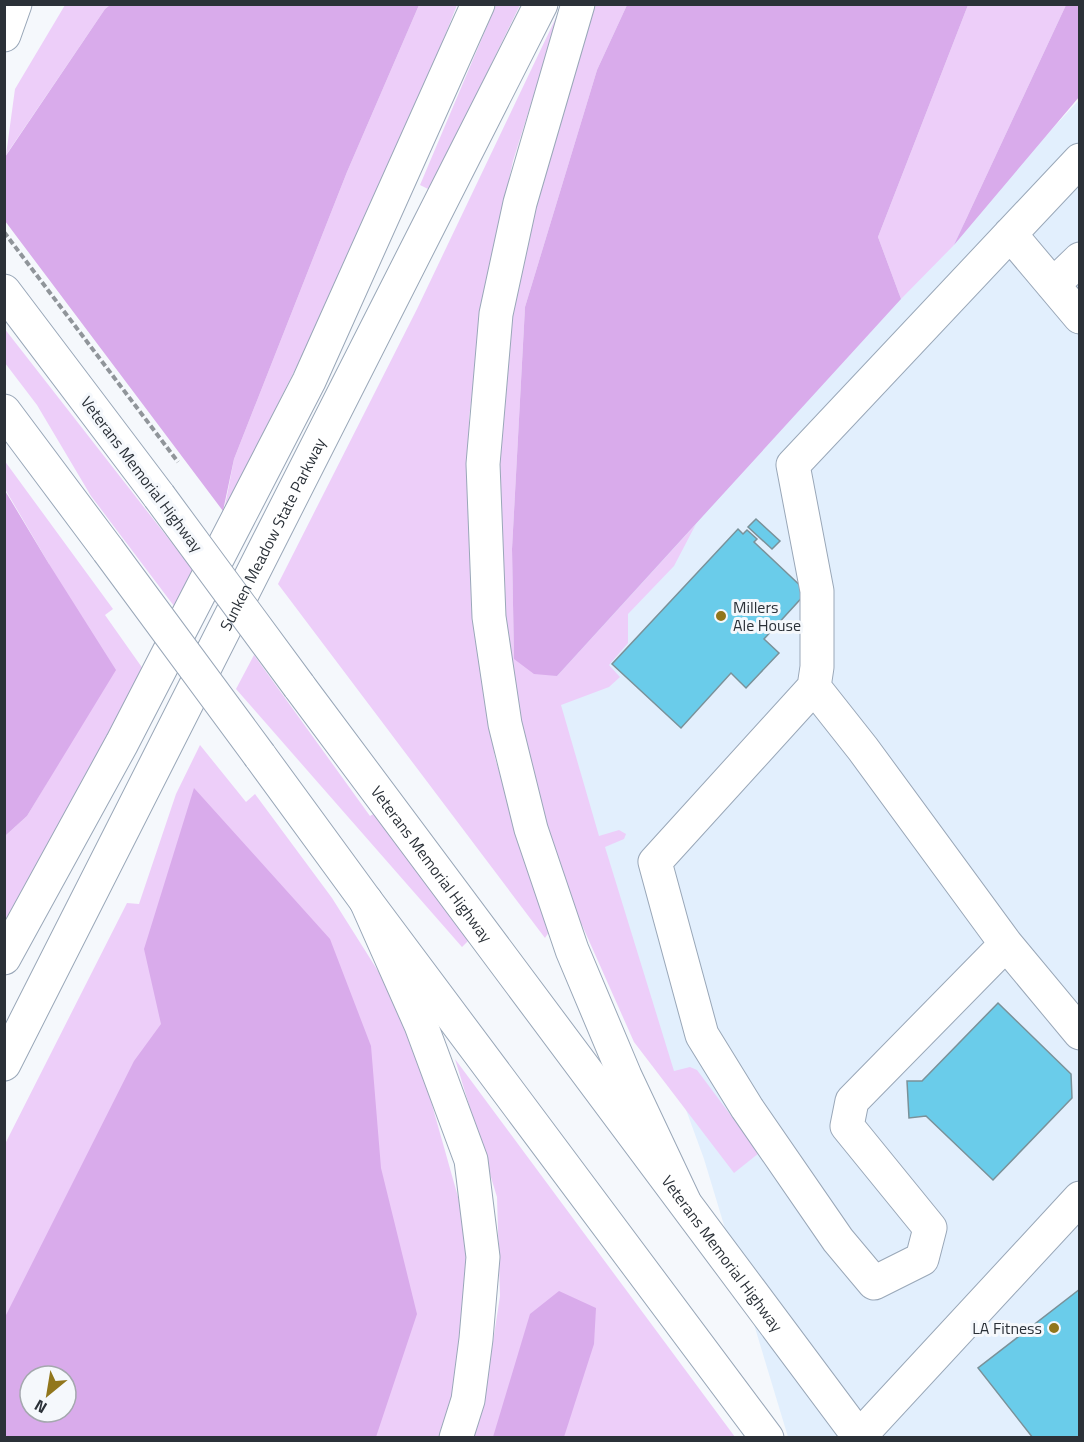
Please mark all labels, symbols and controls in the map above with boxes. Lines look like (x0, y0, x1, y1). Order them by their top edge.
street label: Veterans Memorial Highway (75, 391, 209, 557)
street label: Sunken Meadow State Parkway (214, 433, 331, 635)
place label: Millers Ale House (733, 595, 801, 637)
marker: Millers Ale House (714, 609, 728, 623)
street label: Veterans Memorial Highway (365, 781, 498, 948)
street label: Veterans Memorial Highway (656, 1170, 789, 1337)
place label: LA Fitness (972, 1316, 1042, 1340)
marker: LA Fitness (1047, 1321, 1061, 1335)
north arrow (18, 1364, 78, 1424)
text: N (30, 1394, 51, 1420)

